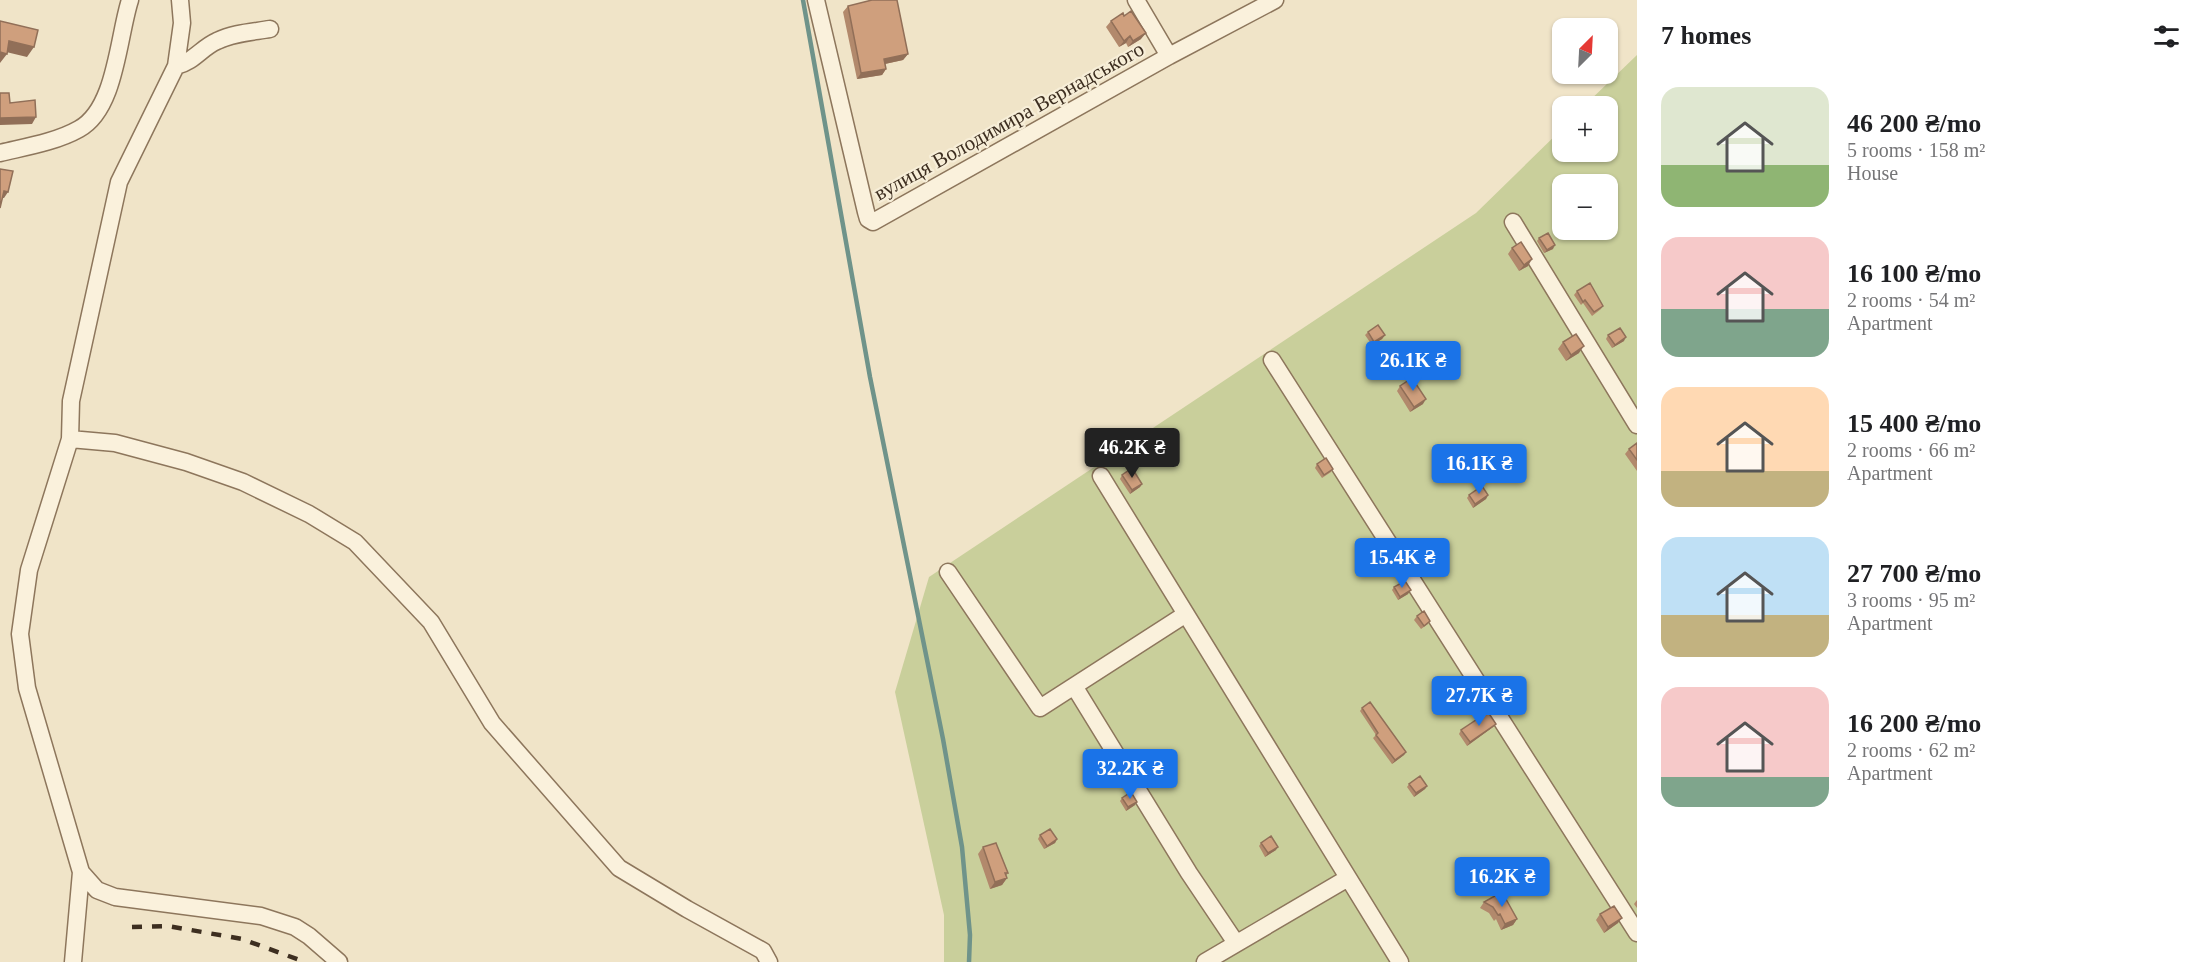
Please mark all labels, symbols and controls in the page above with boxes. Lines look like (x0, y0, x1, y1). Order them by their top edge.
north arrow (1552, 18, 1618, 84)
map controls (1552, 18, 1618, 240)
icon: filters (2150, 20, 2183, 53)
text: 7 homes (1661, 21, 1751, 50)
street label: вулиця Володимира Вернадського (870, 37, 1148, 205)
button: + (1552, 96, 1618, 162)
text: 46 200 ₴/mo (1847, 109, 1981, 138)
icon: home (1709, 111, 1781, 183)
text: 5 rooms · 158 m² (1847, 139, 1985, 161)
text: House (1847, 162, 1898, 184)
button: − (1552, 174, 1618, 240)
text: 16 100 ₴/mo (1847, 259, 1981, 288)
icon: home (1709, 261, 1781, 333)
text: 2 rooms · 54 m² (1847, 289, 1975, 311)
text: Apartment (1847, 312, 1933, 334)
pin: 26.1K ₴ (1358, 341, 1468, 392)
text: 26.1K ₴ (1380, 349, 1446, 371)
text: 15 400 ₴/mo (1847, 409, 1981, 438)
icon: home (1709, 411, 1781, 483)
pin: 46.2K ₴ (1077, 428, 1187, 479)
text: 46.2K ₴ (1099, 436, 1165, 458)
text: 2 rooms · 66 m² (1847, 439, 1975, 461)
pin: 16.1K ₴ (1424, 444, 1534, 495)
text: 16.1K ₴ (1446, 452, 1512, 474)
text: Apartment (1847, 462, 1933, 484)
pin: 15.4K ₴ (1347, 538, 1457, 589)
text: 15.4K ₴ (1369, 546, 1435, 568)
text: 27 700 ₴/mo (1847, 559, 1981, 588)
icon: home (1709, 561, 1781, 633)
text: 3 rooms · 95 m² (1847, 589, 1975, 611)
text: Apartment (1847, 612, 1933, 634)
pin: 27.7K ₴ (1424, 676, 1534, 727)
text: 27.7K ₴ (1446, 684, 1512, 706)
text: 16 200 ₴/mo (1847, 709, 1981, 738)
icon: home (1709, 711, 1781, 783)
text: 2 rooms · 62 m² (1847, 739, 1975, 761)
pin: 32.2K ₴ (1075, 749, 1185, 800)
text: 32.2K ₴ (1097, 757, 1163, 779)
text: Apartment (1847, 762, 1933, 784)
pin: 16.2K ₴ (1447, 857, 1557, 908)
text: 16.2K ₴ (1469, 865, 1535, 887)

